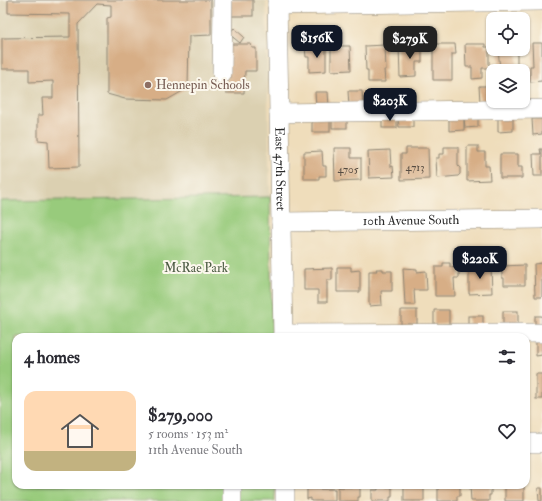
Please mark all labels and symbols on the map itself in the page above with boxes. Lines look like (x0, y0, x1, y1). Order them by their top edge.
pin: $156K (289, 25, 345, 59)
pin: $279K (382, 26, 438, 60)
place label: Hennepin Schools (156, 77, 250, 94)
marker: Hennepin Schools (143, 80, 153, 90)
pin: $203K (362, 88, 418, 122)
street label: East 47th Street (271, 127, 289, 211)
house number: 4713 (406, 161, 424, 174)
house number: 4705 (337, 163, 359, 176)
street label: 10th Avenue South (363, 212, 460, 229)
pin: $220K (452, 246, 508, 280)
park label: McRae Park (164, 260, 229, 276)

